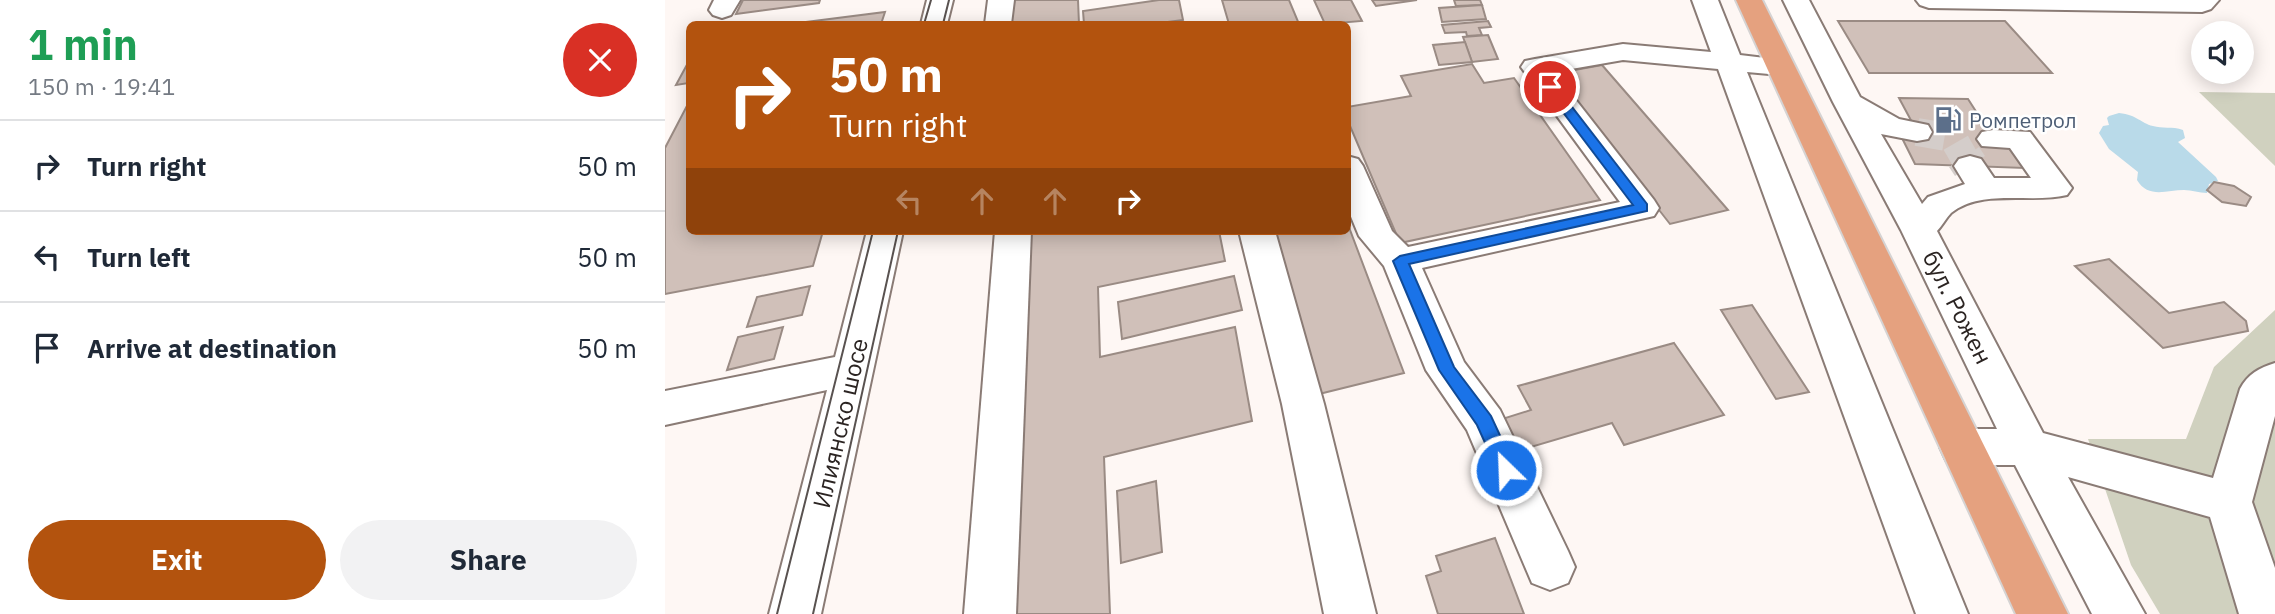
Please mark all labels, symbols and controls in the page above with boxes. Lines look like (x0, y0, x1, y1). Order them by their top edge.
text: 1 min (28, 17, 138, 72)
map controls (2191, 21, 2254, 84)
button: sound (2191, 21, 2254, 84)
button: close (563, 23, 637, 97)
text: 50 m (829, 42, 943, 105)
icon: right (714, 49, 805, 140)
pin (1520, 57, 1580, 117)
icon: arrive (1531, 68, 1569, 106)
text: 150 m · 19:41 (28, 71, 175, 101)
text: Turn right (829, 104, 967, 146)
fuel station icon: Ромпетрол (1933, 105, 1963, 135)
place label: Ромпетрол (1969, 106, 2077, 134)
icon: right (28, 147, 66, 185)
text: Turn right (87, 149, 206, 183)
text: 50 m (577, 149, 637, 183)
icon: left (890, 182, 928, 220)
icon: ahead (963, 182, 1001, 220)
icon: ahead (1036, 182, 1074, 220)
icon: right (1109, 182, 1147, 220)
icon: left (28, 238, 66, 276)
text: Turn left (87, 240, 190, 274)
text: 50 m (577, 240, 637, 274)
street label: бул. Рожен (1916, 245, 2000, 369)
icon: arrive (28, 329, 66, 367)
text: Arrive at destination (87, 331, 337, 365)
text: 50 m (577, 331, 637, 365)
street label: Илиянско шосе (805, 335, 875, 511)
position arrow (1469, 433, 1543, 507)
button: Exit (28, 520, 326, 600)
button: Share (340, 520, 637, 600)

